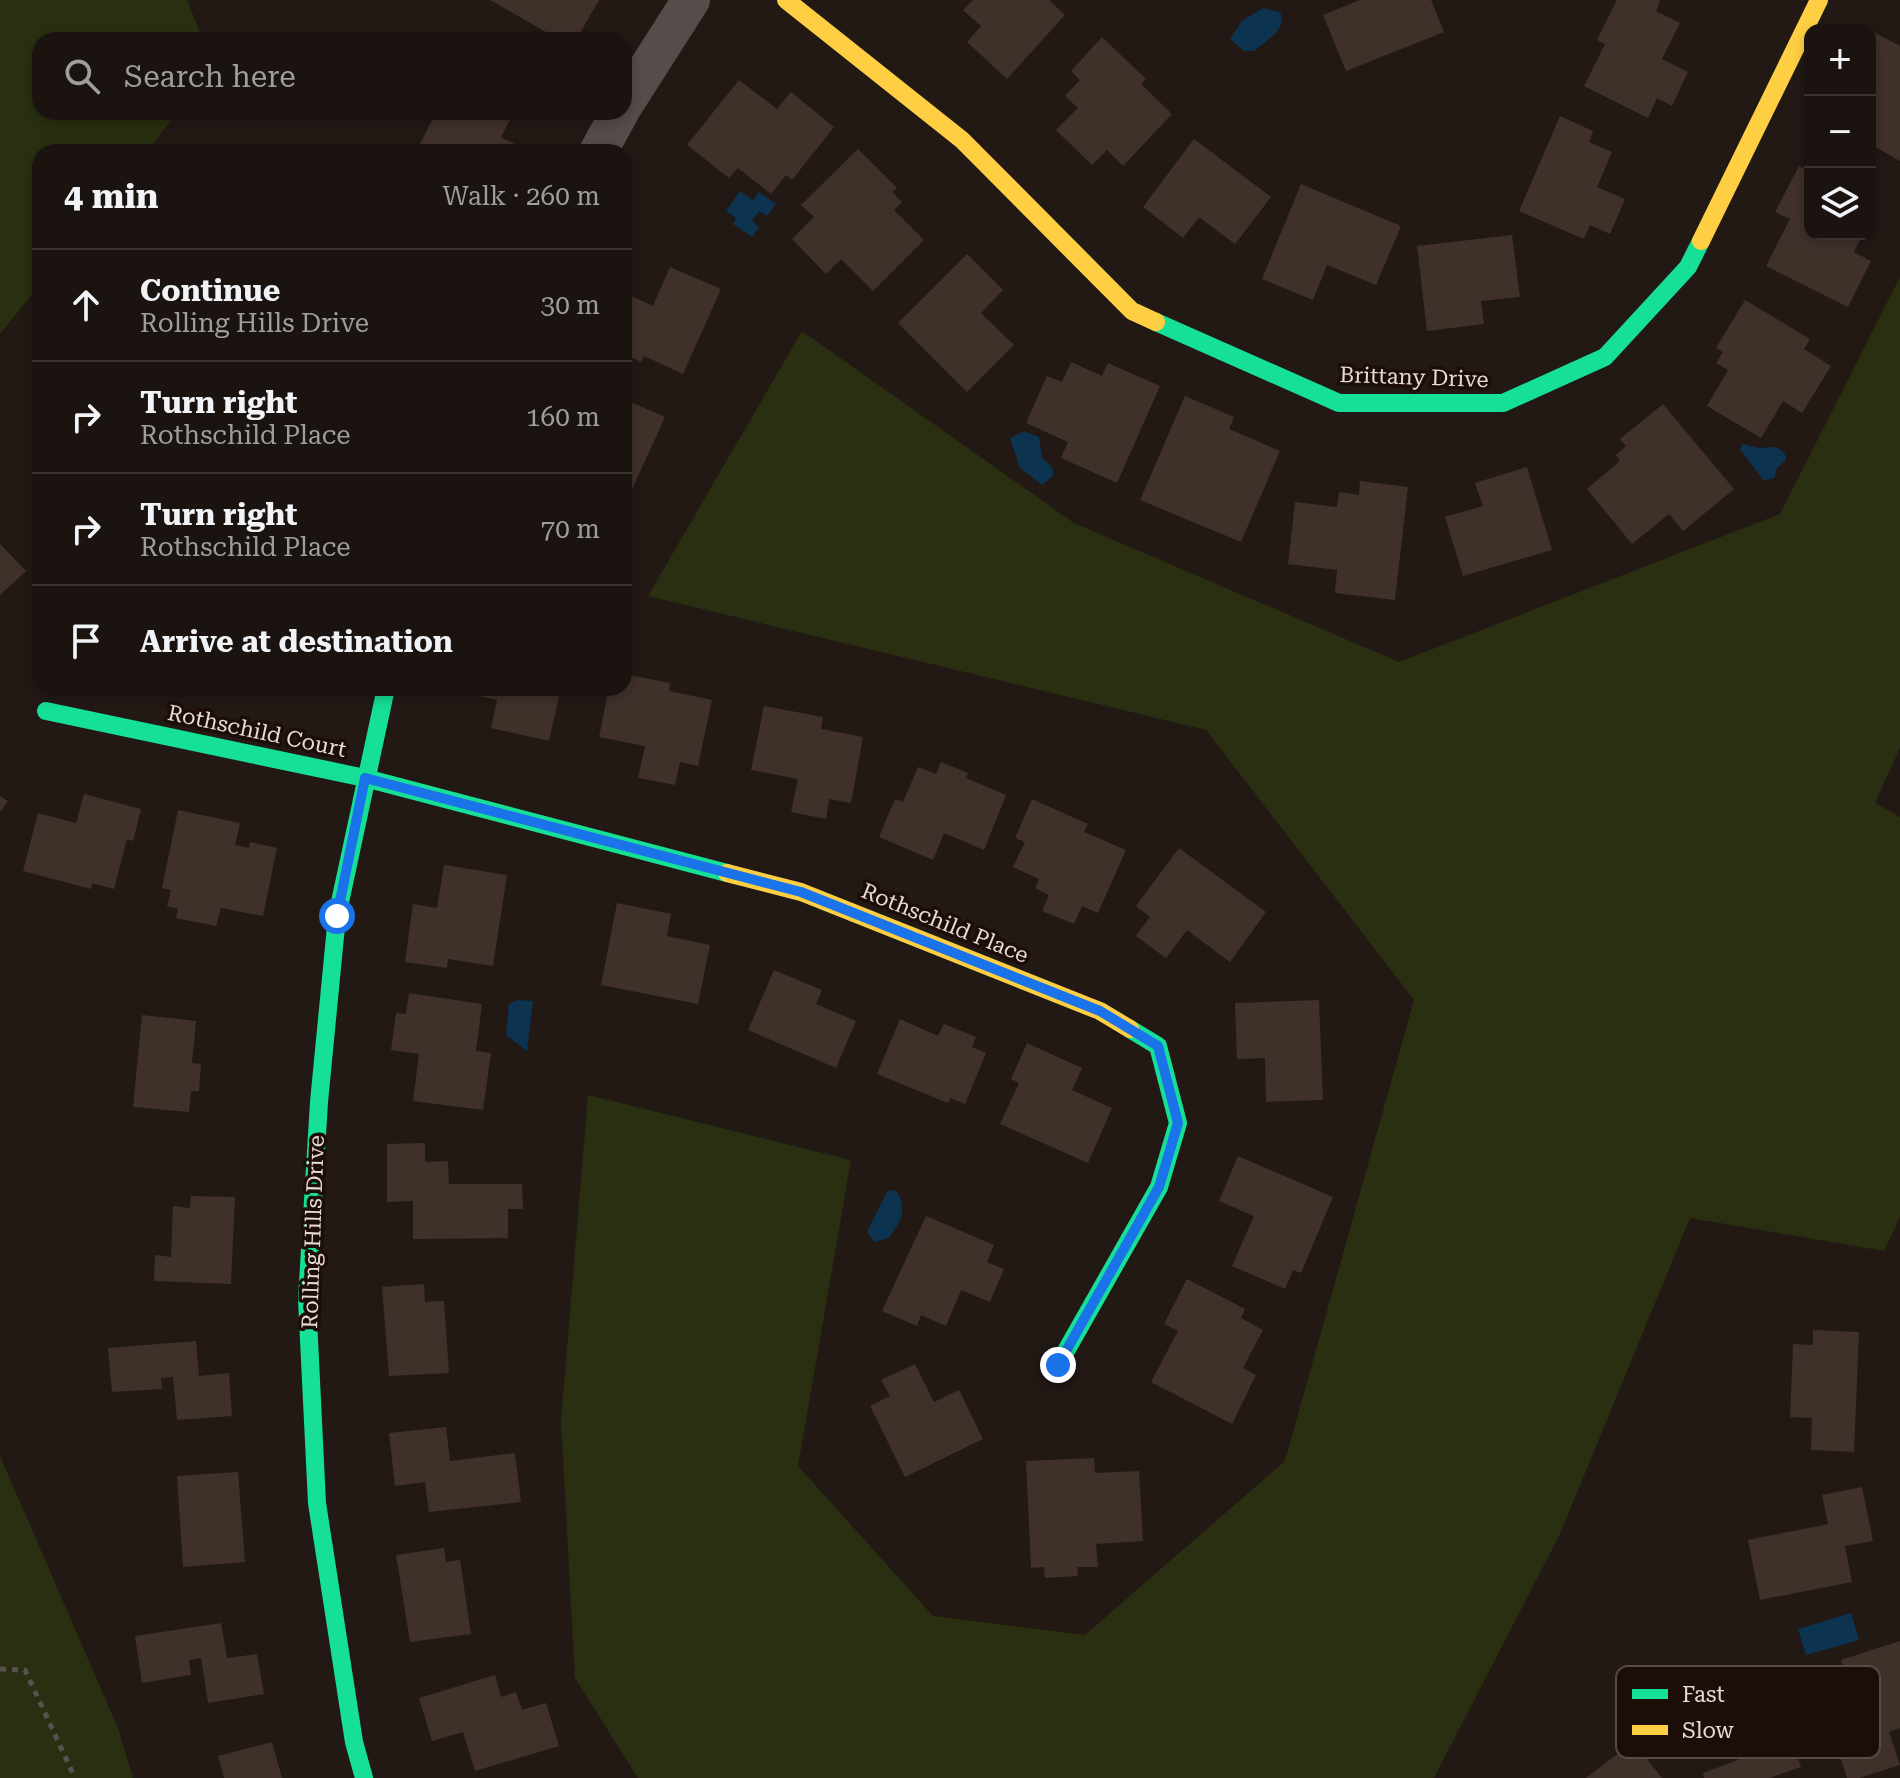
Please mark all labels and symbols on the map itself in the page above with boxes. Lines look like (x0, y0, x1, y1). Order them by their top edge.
street label: Brittany Drive (1339, 362, 1489, 392)
street label: Rothschild Court (165, 700, 349, 762)
street label: Rothschild Place (858, 878, 1032, 968)
route start (319, 898, 355, 934)
street label: Rolling Hills Drive (297, 1135, 329, 1329)
route end (1040, 1347, 1076, 1383)
legend (1616, 1666, 1880, 1758)
text: Fast (1682, 1682, 1725, 1707)
text: Slow (1682, 1718, 1735, 1743)

